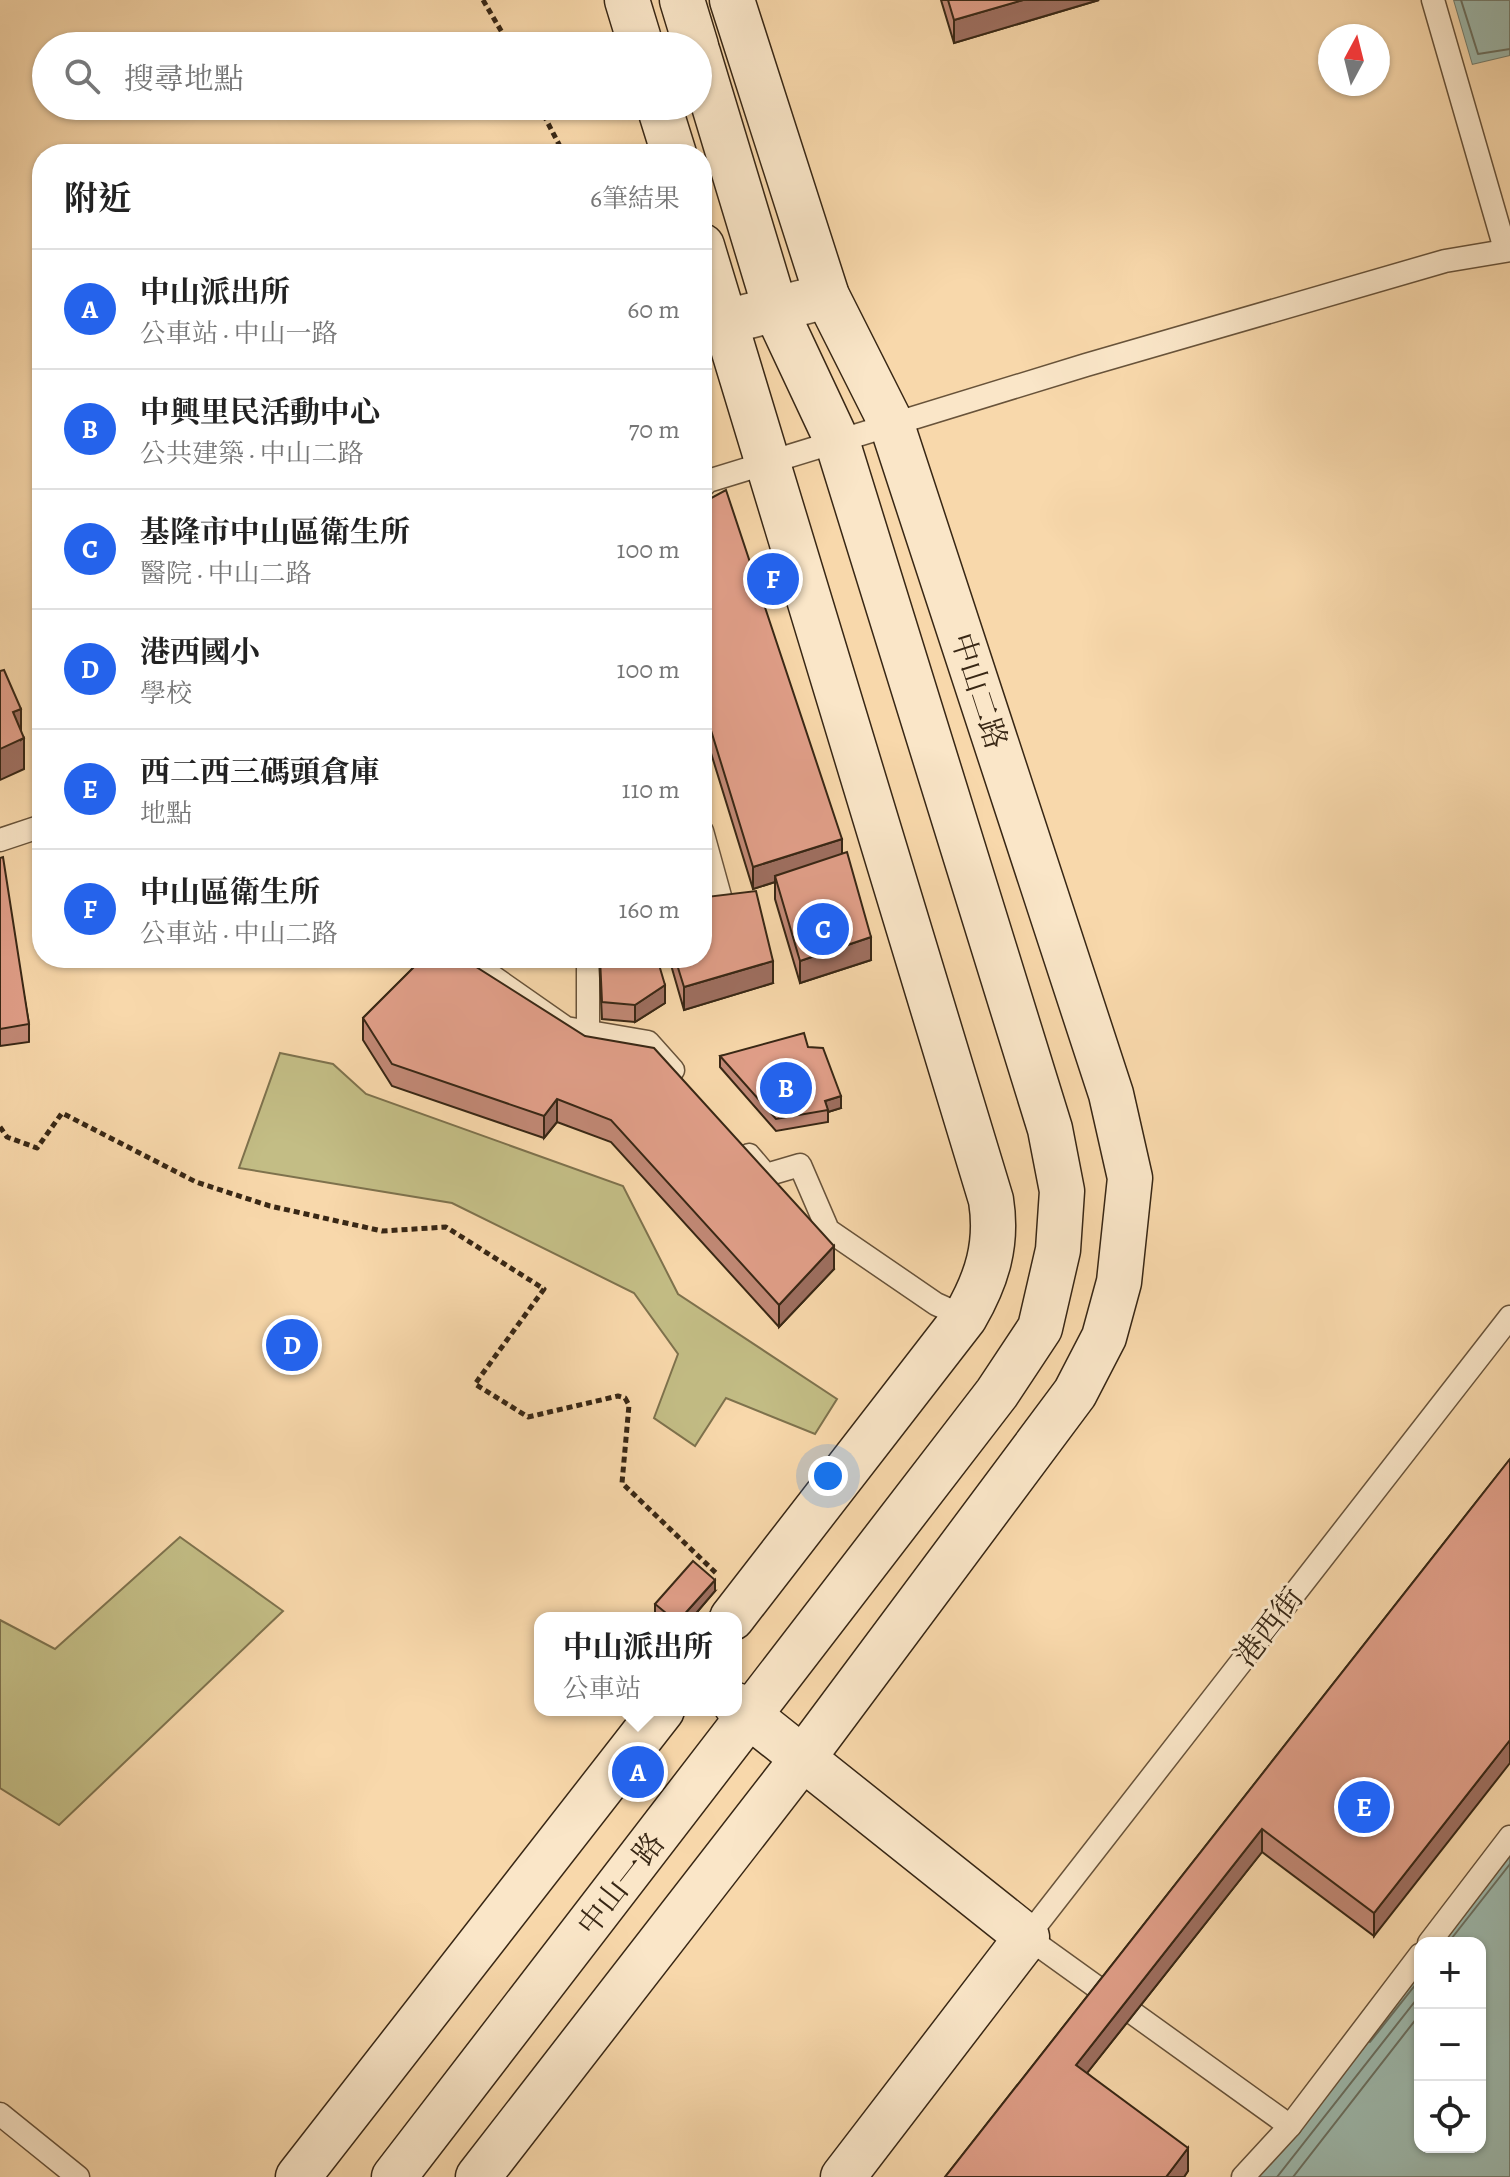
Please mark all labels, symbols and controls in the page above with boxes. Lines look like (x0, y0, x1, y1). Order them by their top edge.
north arrow (1318, 24, 1390, 96)
search box (32, 32, 712, 120)
icon: search (60, 54, 104, 98)
text: 搜尋地點 (124, 59, 244, 99)
text: 附近 (64, 175, 132, 222)
text: 6筆結果 (590, 181, 680, 216)
text: 中山派出所 (140, 272, 290, 312)
text: A (82, 292, 98, 327)
text: 60 m (627, 292, 680, 327)
text: 公車站 · 中山一路 (140, 316, 337, 351)
text: 中興里民活動中心 (140, 392, 380, 432)
text: B (82, 412, 98, 447)
text: 70 m (628, 412, 680, 447)
text: 公共建築 · 中山二路 (140, 436, 363, 471)
text: 基隆市中山區衛生所 (140, 512, 410, 552)
text: C (82, 532, 98, 567)
text: 100 m (617, 532, 680, 567)
pin: F (747, 549, 799, 609)
text: 醫院 · 中山二路 (140, 556, 311, 591)
street label: 中山二路 (941, 628, 1017, 754)
text: 港西國小 (140, 632, 260, 672)
text: D (81, 652, 99, 687)
text: 100 m (617, 652, 680, 687)
text: 學校 (140, 676, 192, 711)
text: 西二西三碼頭倉庫 (140, 752, 380, 792)
text: E (82, 772, 98, 807)
text: 110 m (622, 772, 680, 807)
text: 地點 (140, 796, 192, 831)
text: 中山區衛生所 (140, 872, 320, 912)
text: F (83, 892, 97, 927)
text: 160 m (618, 892, 680, 927)
pin: C (797, 899, 849, 959)
text: 公車站 · 中山二路 (140, 916, 337, 951)
pin: B (760, 1058, 812, 1118)
pin: D (266, 1315, 318, 1375)
your location (808, 1456, 848, 1496)
street label: 港西街 (1226, 1579, 1312, 1675)
popup (534, 1612, 742, 1716)
text: 中山派出所 (563, 1627, 713, 1667)
text: 公車站 (563, 1671, 641, 1706)
pin: A (612, 1742, 664, 1802)
pin: E (1338, 1777, 1390, 1837)
street label: 中山一路 (568, 1824, 674, 1944)
map controls (1414, 1937, 1486, 2153)
button: + (1414, 1937, 1486, 2009)
button: − (1414, 2009, 1486, 2081)
button: locate (1414, 2081, 1486, 2153)

